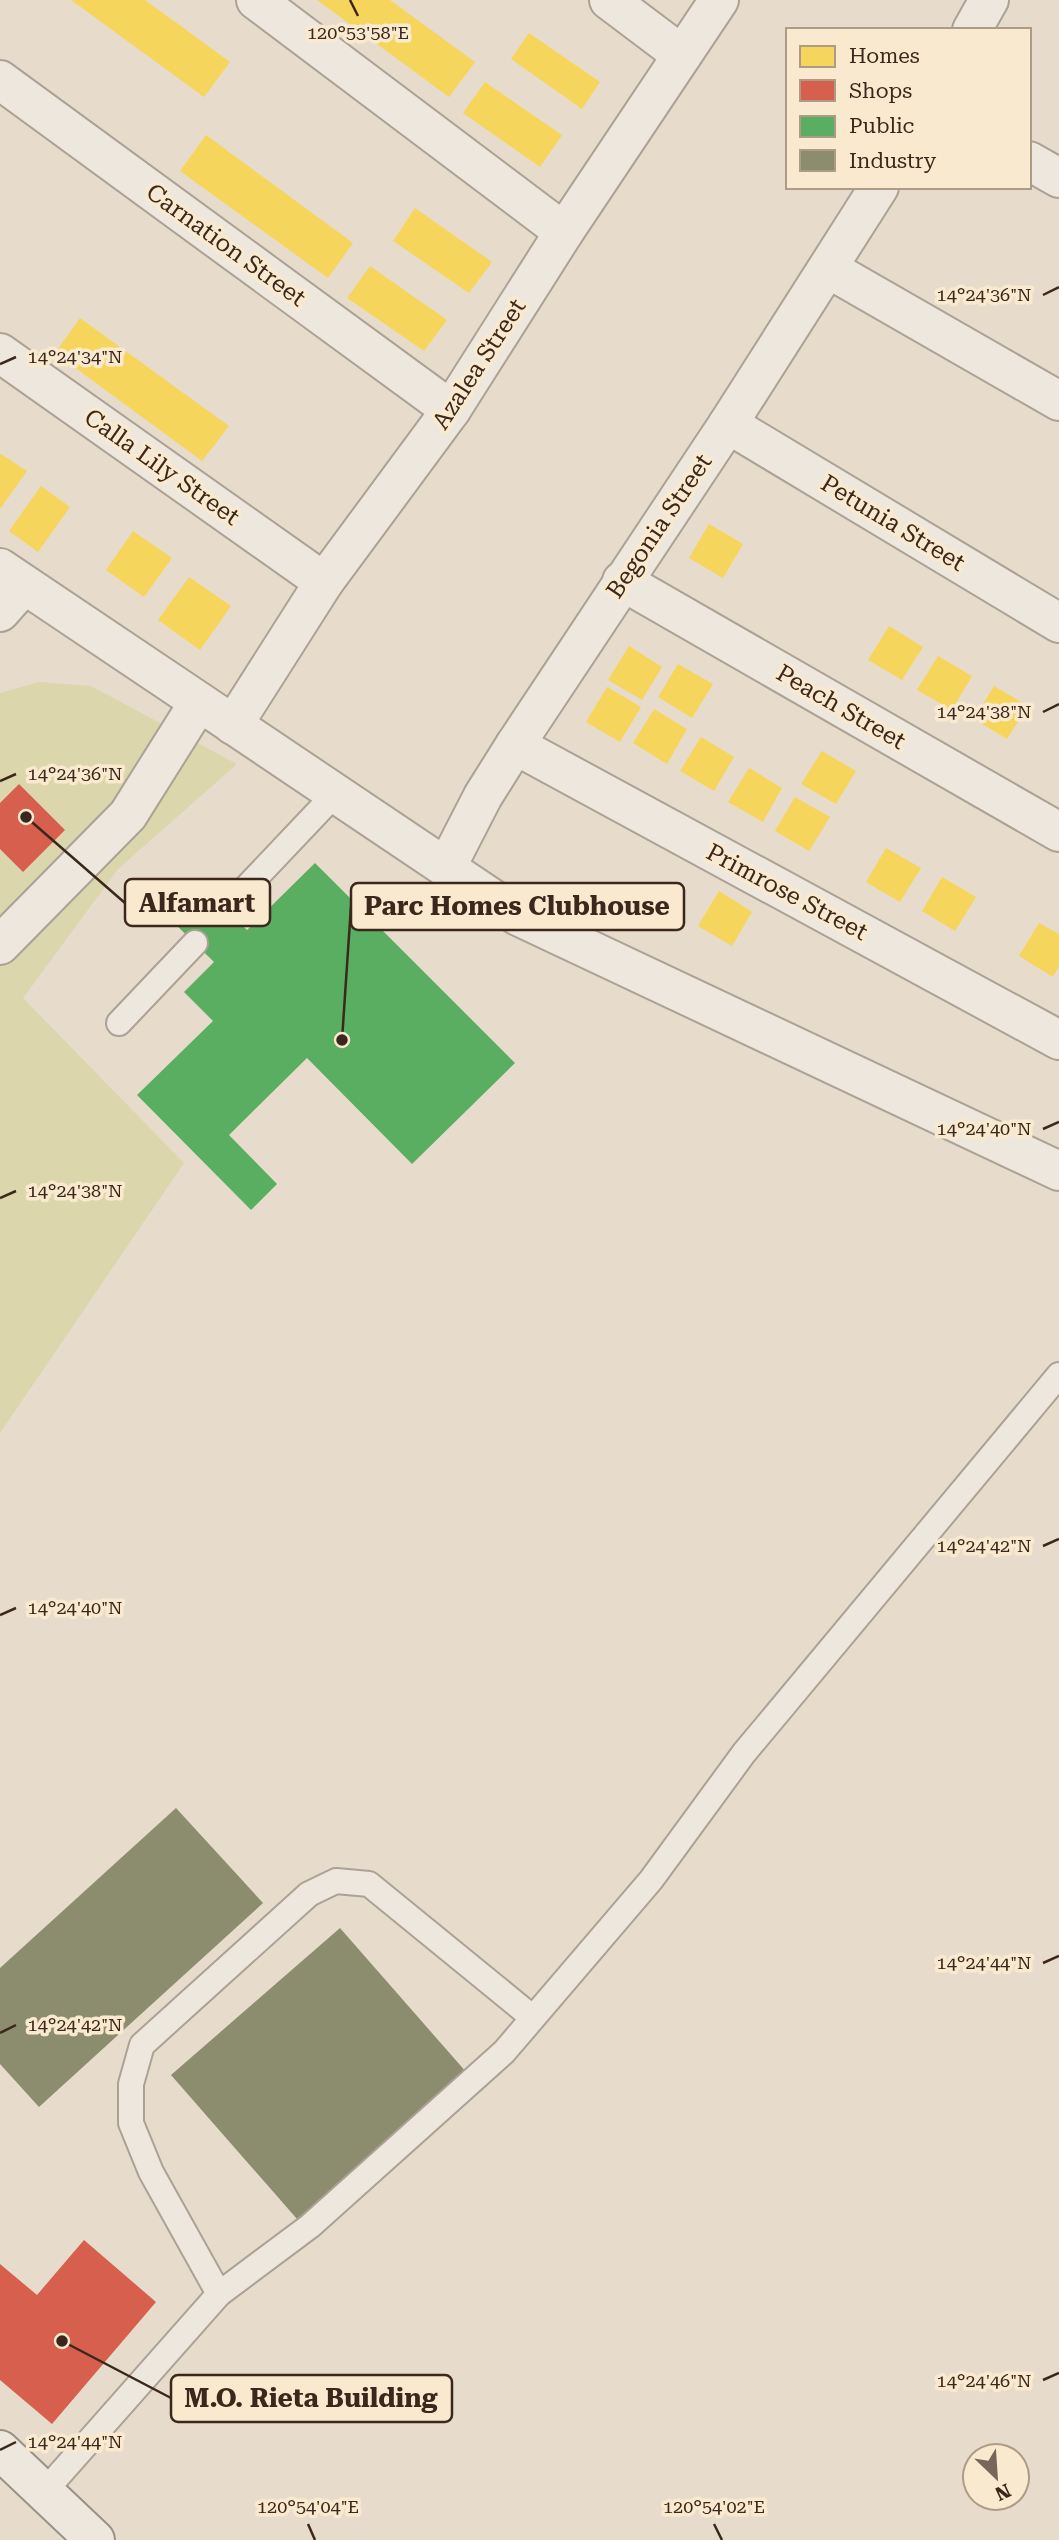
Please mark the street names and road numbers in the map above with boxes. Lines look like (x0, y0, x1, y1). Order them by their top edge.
street label: Carnation Street (141, 178, 311, 312)
street label: Azalea Street (426, 294, 532, 434)
street label: Calla Lily Street (79, 403, 245, 531)
street label: Begonia Street (600, 448, 718, 603)
street label: Petunia Street (816, 469, 970, 577)
street label: Peach Street (771, 659, 911, 755)
street label: Primrose Street (702, 838, 872, 946)

